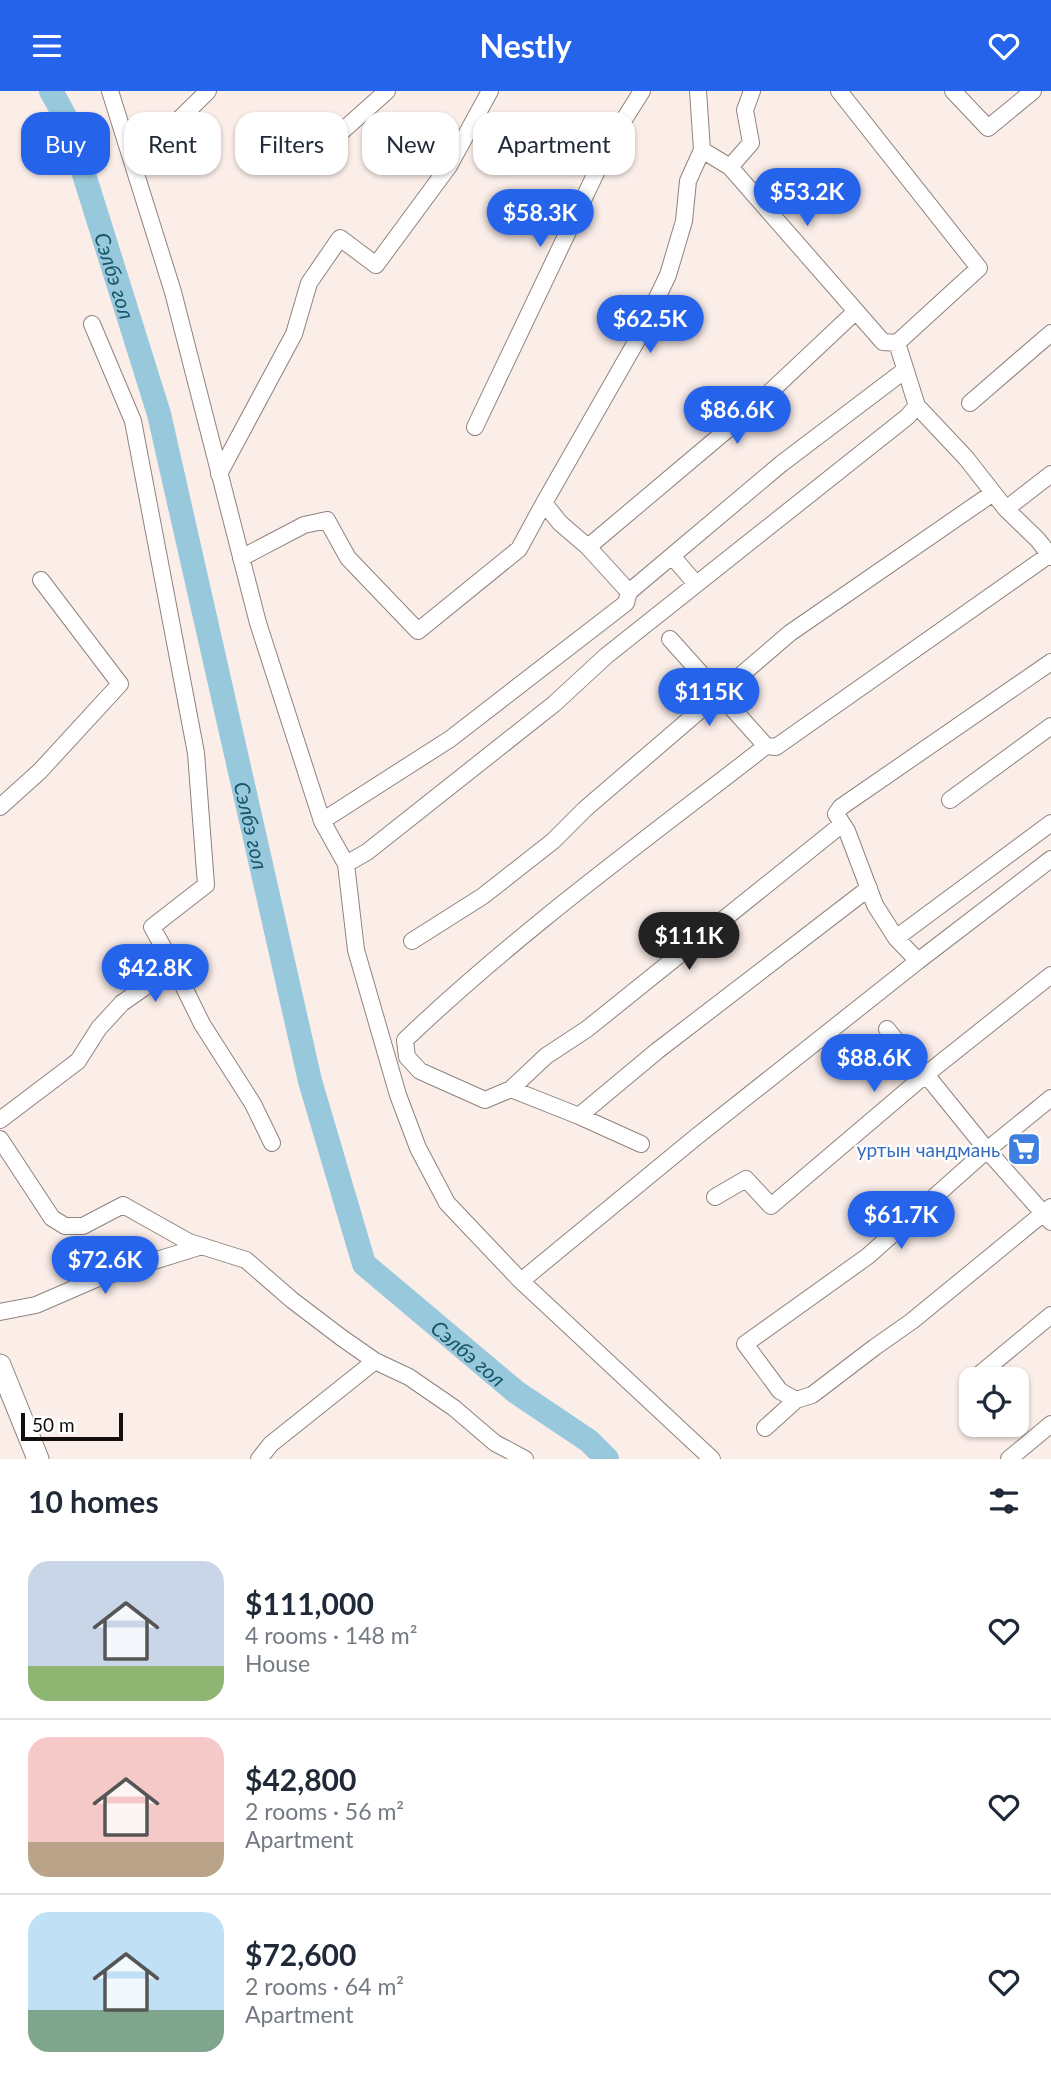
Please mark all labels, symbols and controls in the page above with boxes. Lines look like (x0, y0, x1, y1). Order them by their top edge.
text: Nestly (479, 26, 572, 65)
icon: menu (28, 27, 66, 65)
icon: heart (985, 27, 1023, 65)
chip: Buy (21, 112, 110, 175)
chip: Rent (124, 112, 221, 175)
chip: Filters (235, 112, 348, 175)
chip: New (362, 112, 459, 175)
chip: Apartment (473, 112, 635, 175)
pin: $53.2K (750, 169, 864, 228)
text: $53.2K (770, 177, 844, 205)
pin: $58.3K (483, 190, 597, 249)
text: $58.3K (503, 198, 577, 226)
water label: Сэлбэ гол (90, 229, 141, 322)
pin: $62.5K (593, 295, 707, 355)
text: $62.5K (613, 304, 687, 332)
pin: $86.6K (680, 387, 794, 446)
text: $86.6K (700, 395, 774, 423)
pin: $115K (660, 669, 758, 728)
text: $115K (674, 677, 744, 705)
water label: Сэлбэ гол (230, 779, 274, 872)
pin: $111K (640, 913, 738, 972)
text: $111K (654, 921, 724, 949)
pin: $42.8K (98, 944, 212, 1004)
text: $42.8K (118, 953, 192, 981)
pin: $88.6K (817, 1035, 931, 1094)
text: $88.6K (837, 1043, 911, 1071)
supermarket icon: уртын чандмань (1005, 1130, 1043, 1168)
place label: уртын чандмань (857, 1138, 1000, 1161)
pin: $61.7K (844, 1191, 958, 1251)
text: $61.7K (864, 1200, 938, 1228)
pin: $72.6K (48, 1237, 162, 1296)
text: $72.6K (68, 1245, 142, 1273)
water label: Сэлбэ гол (427, 1314, 511, 1391)
map controls (959, 1367, 1029, 1437)
button: locate (959, 1367, 1029, 1437)
scale bar (21, 1410, 122, 1442)
text: 50 m (32, 1413, 75, 1436)
icon: filters (985, 1482, 1023, 1520)
text: 10 homes (28, 1483, 159, 1519)
text: $111,000 (245, 1585, 374, 1621)
icon: home (84, 1589, 168, 1673)
icon: heart (985, 1612, 1023, 1650)
text: 4 rooms · 148 m² (245, 1621, 417, 1649)
text: House (245, 1649, 310, 1677)
text: $42,800 (245, 1761, 356, 1797)
icon: home (84, 1765, 168, 1849)
icon: heart (985, 1788, 1023, 1826)
text: 2 rooms · 56 m² (245, 1797, 404, 1825)
text: Apartment (245, 1825, 353, 1853)
text: $72,600 (245, 1936, 356, 1972)
icon: home (84, 1940, 168, 2024)
icon: heart (985, 1963, 1023, 2001)
text: 2 rooms · 64 m² (245, 1972, 404, 2000)
text: Apartment (245, 2000, 353, 2028)

